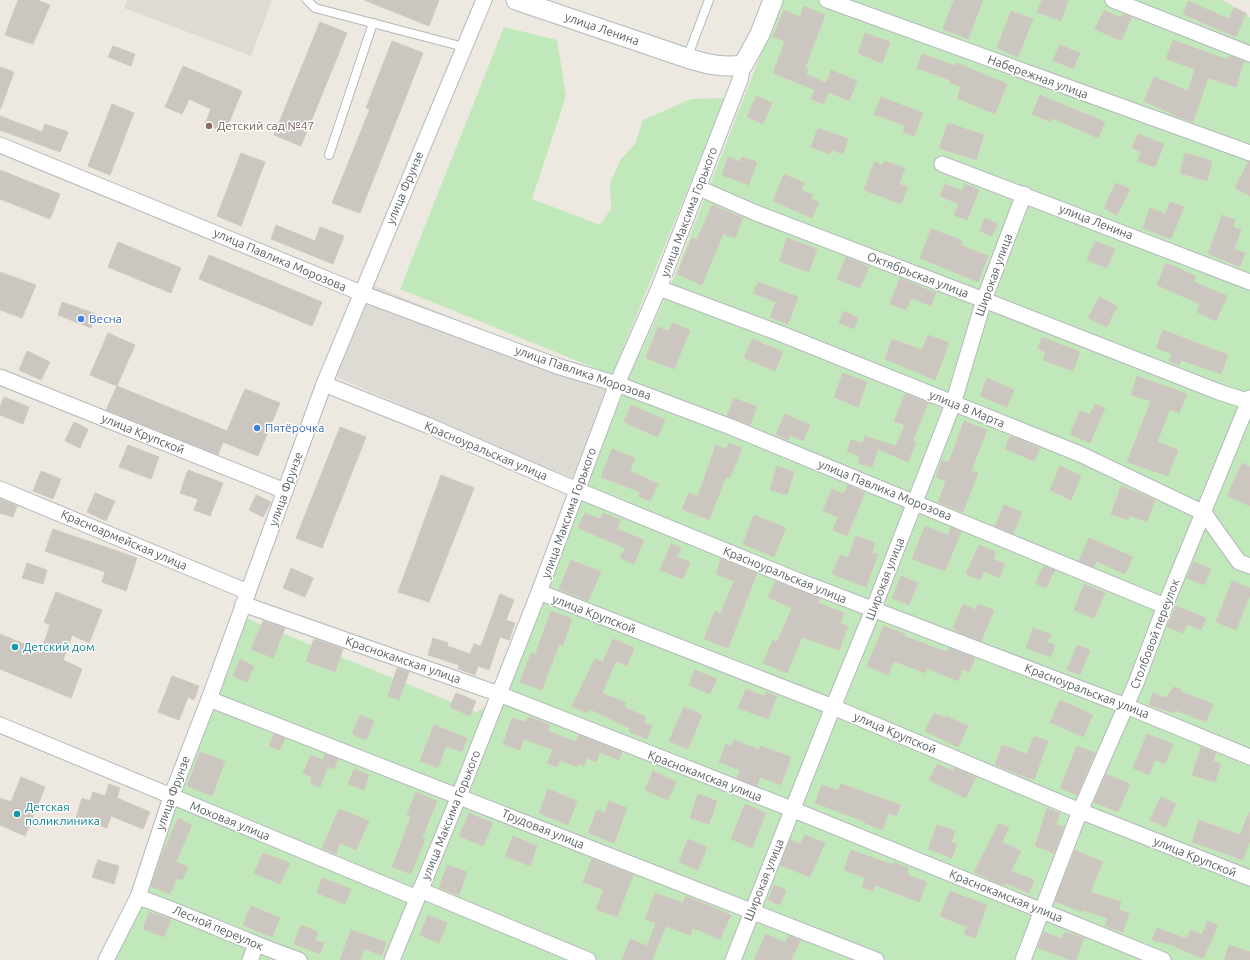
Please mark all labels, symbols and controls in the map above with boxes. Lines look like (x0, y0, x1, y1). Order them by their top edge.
street label: улица Ленина (563, 10, 641, 47)
street label: Набережная улица (986, 52, 1090, 101)
place label: Детский сад №47 (217, 119, 314, 132)
marker: Детский сад №47 (204, 121, 214, 131)
street label: улица Максима Горького (658, 145, 719, 279)
street label: улица Фрунзе (383, 149, 426, 226)
street label: улица Ленина (1058, 202, 1135, 242)
street label: улица Павлика Морозова (212, 226, 348, 293)
street label: Широкая улица (973, 232, 1015, 318)
street label: Октябрьская улица (866, 249, 971, 300)
place label: Весна (89, 312, 122, 325)
marker: Весна (76, 314, 86, 324)
street label: улица Павлика Морозова (514, 343, 653, 402)
street label: улица 8 Марта (928, 387, 1007, 430)
street label: улица Крупской (100, 411, 187, 456)
street label: Красноуральская улица (423, 419, 550, 482)
place label: Пятёрочка (265, 421, 324, 434)
marker: Пятёрочка (252, 423, 262, 433)
street label: улица Максима Горького (539, 446, 598, 580)
street label: улица Фрунзе (266, 450, 305, 528)
street label: улица Павлика Морозова (817, 457, 954, 522)
street label: Красноармейская улица (59, 507, 189, 572)
street label: Широкая улица (863, 536, 906, 622)
street label: Красноуральская улица (721, 544, 849, 605)
street label: Столбовой переулок (1128, 577, 1182, 691)
street label: улица Крупской (551, 592, 638, 635)
street label: Краснокамская улица (344, 634, 463, 685)
place label: Детский дом (23, 640, 95, 653)
marker: Детский дом (10, 642, 20, 652)
street label: Красноуральская улица (1023, 661, 1151, 720)
street label: улица Крупской (852, 709, 938, 756)
street label: улица Максима Горького (419, 748, 482, 881)
street label: Краснокамская улица (646, 748, 764, 803)
street label: улица Фрунзе (153, 754, 192, 832)
street label: Моховая улица (188, 799, 272, 843)
place label: Детская поликлиника (25, 800, 100, 827)
street label: Трудовая улица (500, 806, 586, 851)
marker: Детская поликлиника (12, 809, 22, 819)
street label: улица Крупской (1152, 834, 1239, 879)
street label: Широкая улица (741, 837, 786, 923)
street label: Краснокамская улица (948, 867, 1065, 924)
street label: Лесной переулок (171, 903, 266, 953)

